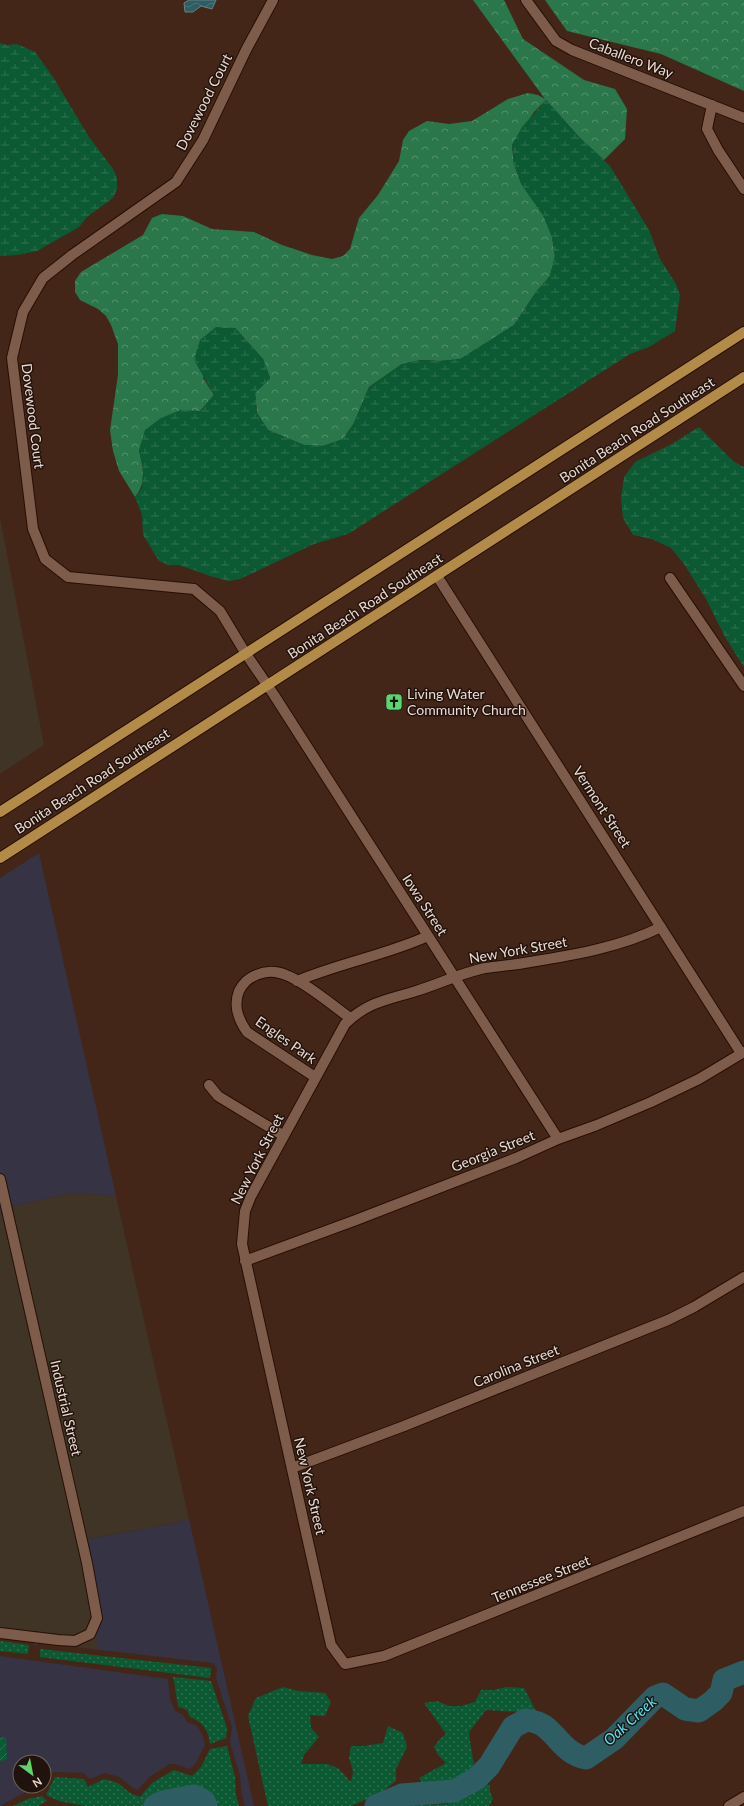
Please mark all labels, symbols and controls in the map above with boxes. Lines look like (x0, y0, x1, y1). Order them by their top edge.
street label: Caballero Way (587, 34, 676, 82)
street label: Dovewood Court (172, 51, 235, 153)
street label: Dovewood Court (19, 362, 48, 470)
street label: Bonita Beach Road Southeast (556, 373, 717, 486)
street label: Bonita Beach Road Southeast (284, 549, 445, 662)
place label: Living Water Community Church (407, 685, 526, 718)
church icon: Living Water Community Church (384, 692, 404, 712)
street label: Bonita Beach Road Southeast (11, 724, 172, 837)
street label: Vermont Street (570, 763, 635, 851)
street label: Iowa Street (399, 871, 452, 939)
street label: New York Street (468, 933, 568, 967)
street label: Engles Park (252, 1012, 321, 1067)
street label: New York Street (226, 1111, 287, 1207)
street label: Georgia Street (449, 1126, 537, 1175)
street label: Carolina Street (470, 1341, 561, 1390)
street label: Industrial Street (47, 1358, 86, 1457)
street label: New York Street (291, 1436, 330, 1536)
street label: Tennessee Street (489, 1551, 592, 1606)
water label: Oak Creek (599, 1691, 660, 1749)
north arrow (12, 1754, 52, 1794)
text: N (31, 1775, 45, 1791)

